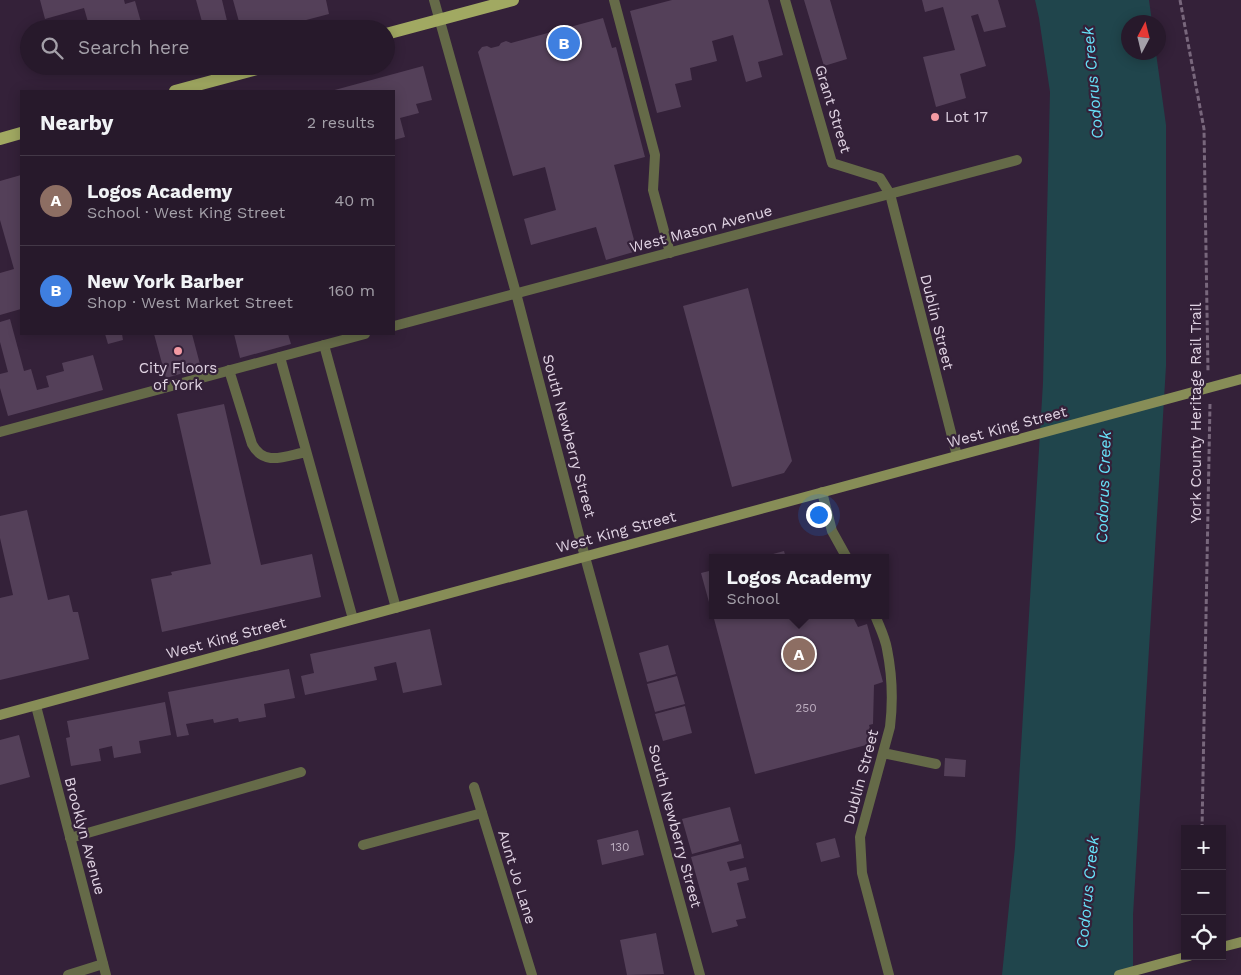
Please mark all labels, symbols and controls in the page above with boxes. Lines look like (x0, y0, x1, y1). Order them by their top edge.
north arrow (1121, 15, 1166, 60)
search box (20, 20, 395, 75)
pin: B (548, 24, 580, 62)
water label: Codorus Creek (1078, 25, 1107, 140)
icon: search (38, 34, 66, 62)
text: Search here (78, 36, 189, 59)
street label: Grant Street (811, 63, 855, 156)
place label: Lot 17 (945, 108, 988, 126)
text: Nearby (40, 110, 113, 135)
marker: Lot 17 (929, 111, 941, 123)
text: 2 results (307, 113, 375, 132)
text: Logos Academy (87, 180, 232, 203)
text: A (51, 191, 61, 210)
text: 40 m (335, 191, 375, 210)
street label: West Mason Avenue (628, 201, 774, 257)
text: School · West King Street (87, 203, 285, 222)
text: New York Barber (87, 270, 244, 293)
street label: Dublin Street (916, 272, 958, 372)
text: B (51, 281, 61, 300)
text: 160 m (328, 281, 375, 300)
text: Shop · West Market Street (87, 293, 293, 312)
street label: York County Heritage Rail Trail (1187, 302, 1205, 523)
marker: City Floors of York (172, 345, 184, 357)
street label: South Newberry Street (539, 352, 600, 520)
place label: City Floors of York (139, 359, 217, 394)
street label: West King Street (945, 402, 1070, 452)
water label: Codorus Creek (1092, 429, 1115, 544)
your location (806, 502, 832, 528)
street label: West King Street (554, 507, 679, 557)
popup (709, 554, 889, 619)
text: Logos Academy (726, 566, 872, 589)
text: School (726, 589, 780, 608)
street label: West King Street (164, 613, 289, 663)
pin: A (783, 635, 815, 673)
house number: 250 (795, 701, 817, 715)
street label: Dublin Street (840, 727, 883, 826)
street label: South Newberry Street (645, 742, 706, 910)
street label: Brooklyn Avenue (61, 775, 109, 897)
map controls (1181, 825, 1226, 960)
button: + (1181, 825, 1226, 870)
street label: Aunt Jo Lane (494, 828, 540, 926)
water label: Codorus Creek (1072, 834, 1103, 949)
house number: 130 (610, 840, 630, 854)
button: − (1181, 870, 1226, 915)
button: locate (1181, 915, 1226, 960)

